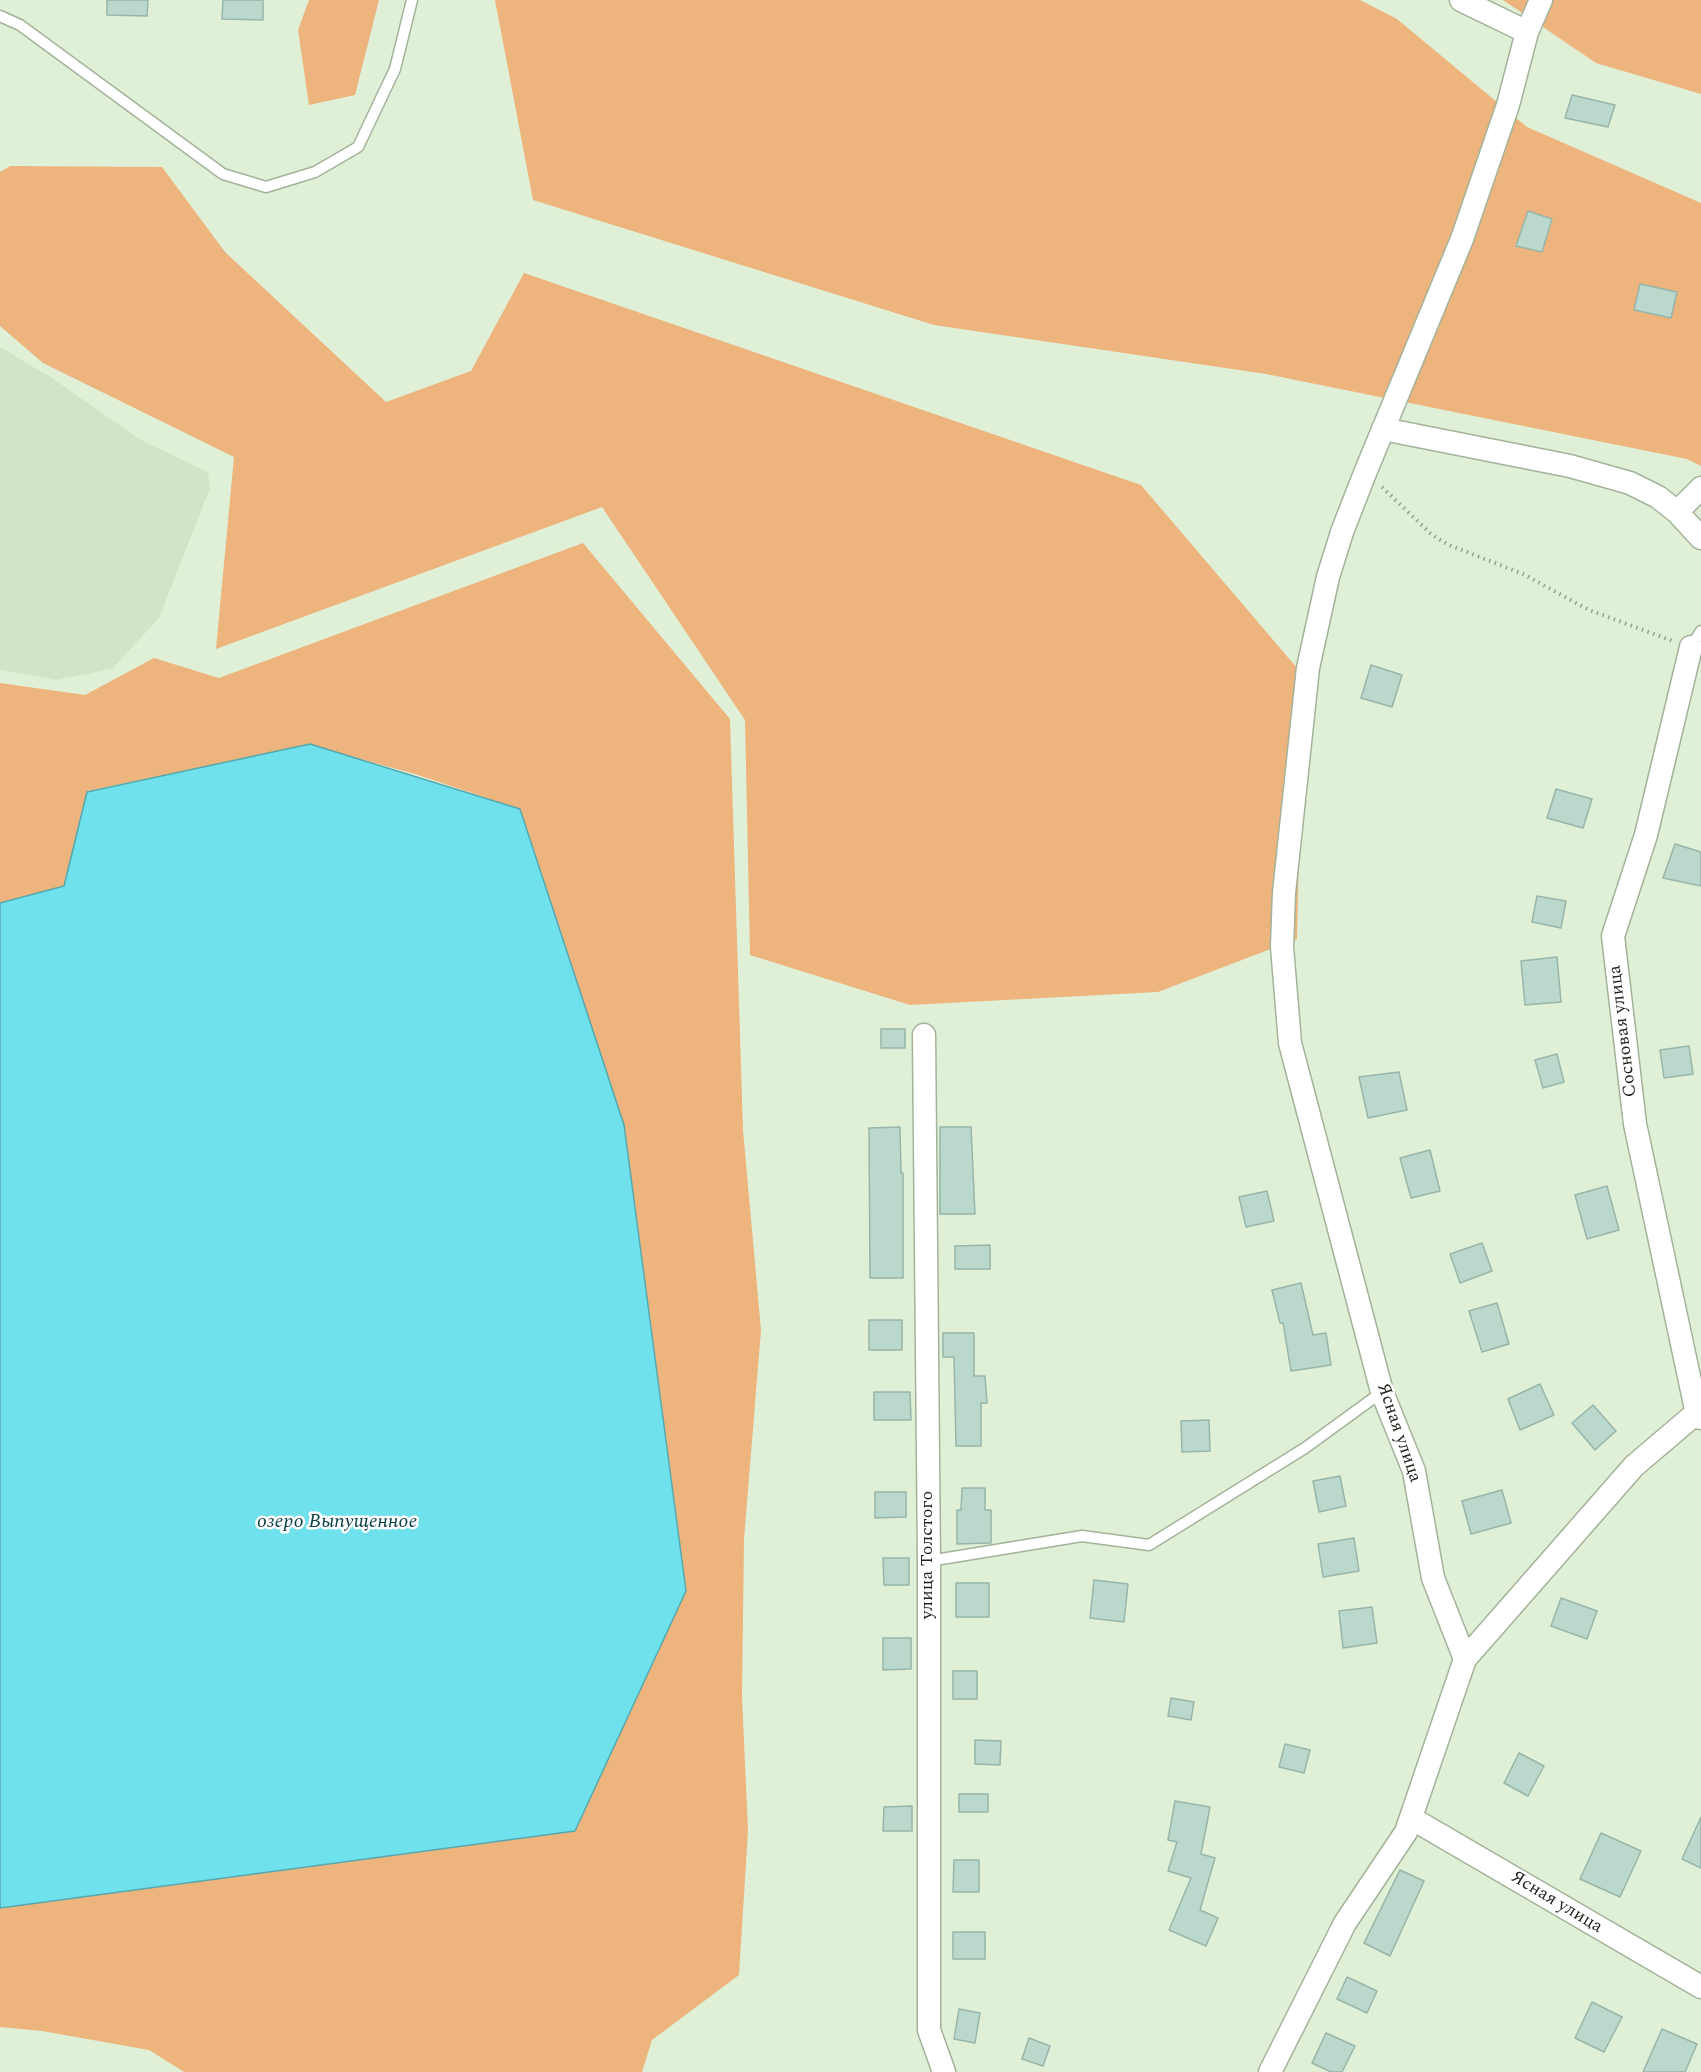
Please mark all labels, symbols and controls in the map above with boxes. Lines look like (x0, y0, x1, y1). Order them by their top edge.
street label: Сосновая улица (1605, 964, 1643, 1098)
street label: Ясная улица (1371, 1381, 1425, 1485)
street label: улица Толстого (917, 1491, 939, 1619)
water label: озеро Выпущенное (257, 1511, 417, 1535)
street label: Ясная улица (1506, 1867, 1606, 1939)

